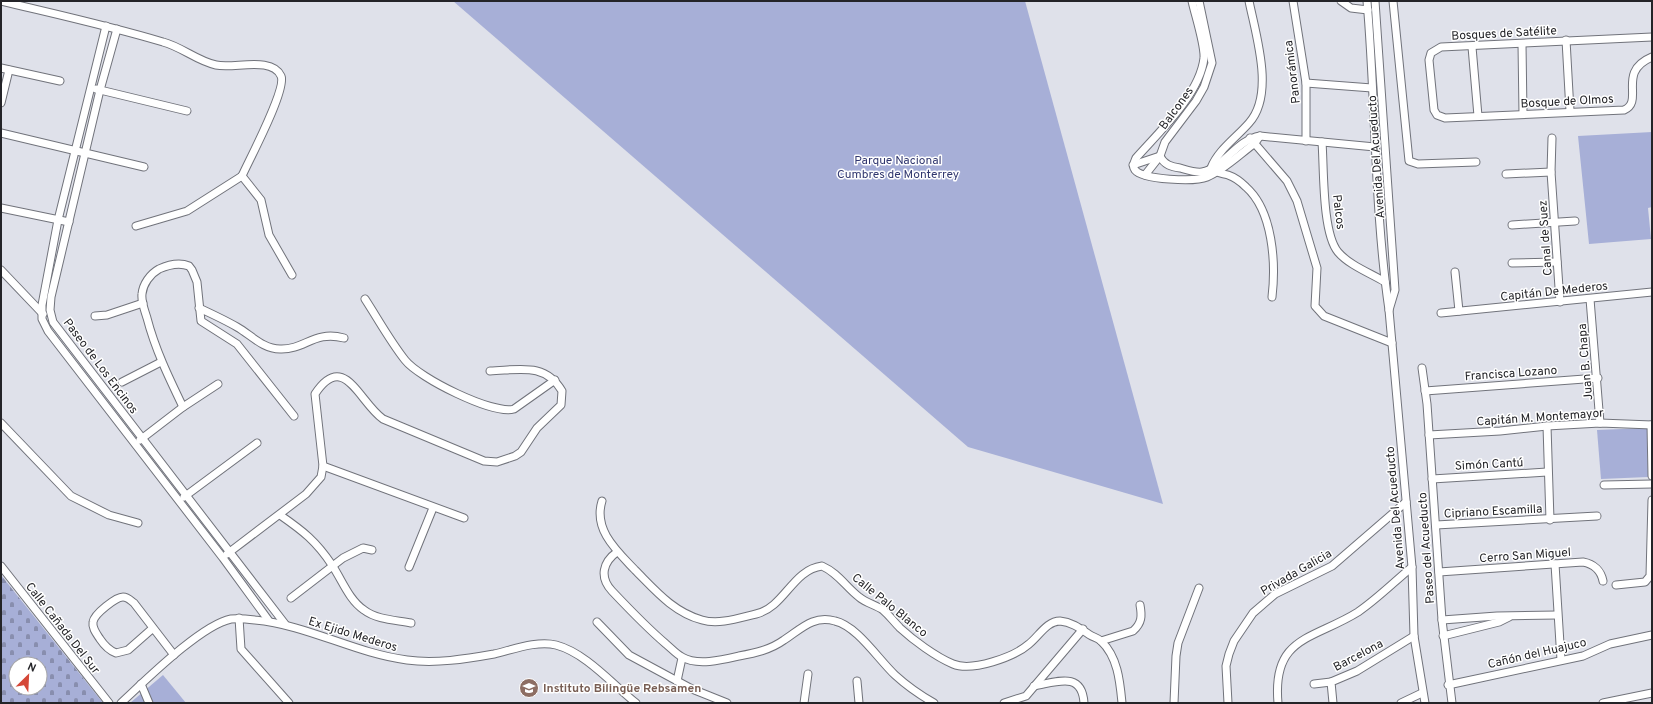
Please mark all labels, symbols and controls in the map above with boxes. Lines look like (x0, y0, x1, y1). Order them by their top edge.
street label: Bosques de Satélite (1451, 23, 1557, 45)
street label: Panorámica (1281, 39, 1305, 104)
street label: Balcones (1156, 84, 1198, 133)
street label: Bosque de Olmos (1520, 92, 1614, 112)
street label: Avenida Del Acueducto (1365, 94, 1389, 219)
park label: Parque Nacional Cumbres de Monterrey (837, 153, 959, 183)
street label: Palcos (1328, 194, 1348, 231)
street label: Canal de Suez (1535, 200, 1557, 276)
street label: Capitán De Mederos (1500, 278, 1609, 306)
street label: Paseo de Los Encinos (59, 316, 141, 417)
street label: Juan B. Chapa (1575, 323, 1597, 401)
street label: Francisca Lozano (1464, 363, 1558, 385)
street label: Capitán M. Montemayor (1476, 406, 1605, 430)
street label: Avenida Del Acueducto (1383, 445, 1409, 570)
street label: Simón Cantú (1454, 455, 1524, 475)
street label: Paseo del Acueducto (1415, 491, 1439, 604)
street label: Cipriano Escamilla (1443, 501, 1543, 523)
street label: Cerro San Miguel (1479, 545, 1571, 567)
street label: Privada Galicia (1258, 546, 1335, 600)
street label: Calle Palo Blanco (848, 570, 931, 641)
street label: Calle Cañada Del Sur (21, 579, 103, 678)
street label: Ex Ejido Mederos (306, 614, 399, 656)
street label: Cañón del Huajuco (1486, 635, 1588, 673)
street label: Barcelona (1331, 636, 1386, 676)
north arrow (8, 656, 48, 696)
text: N (25, 660, 38, 676)
school or university icon: Instituto Bilingüe Rebsamen (518, 677, 540, 699)
place label: Instituto Bilingüe Rebsamen (543, 681, 701, 697)

